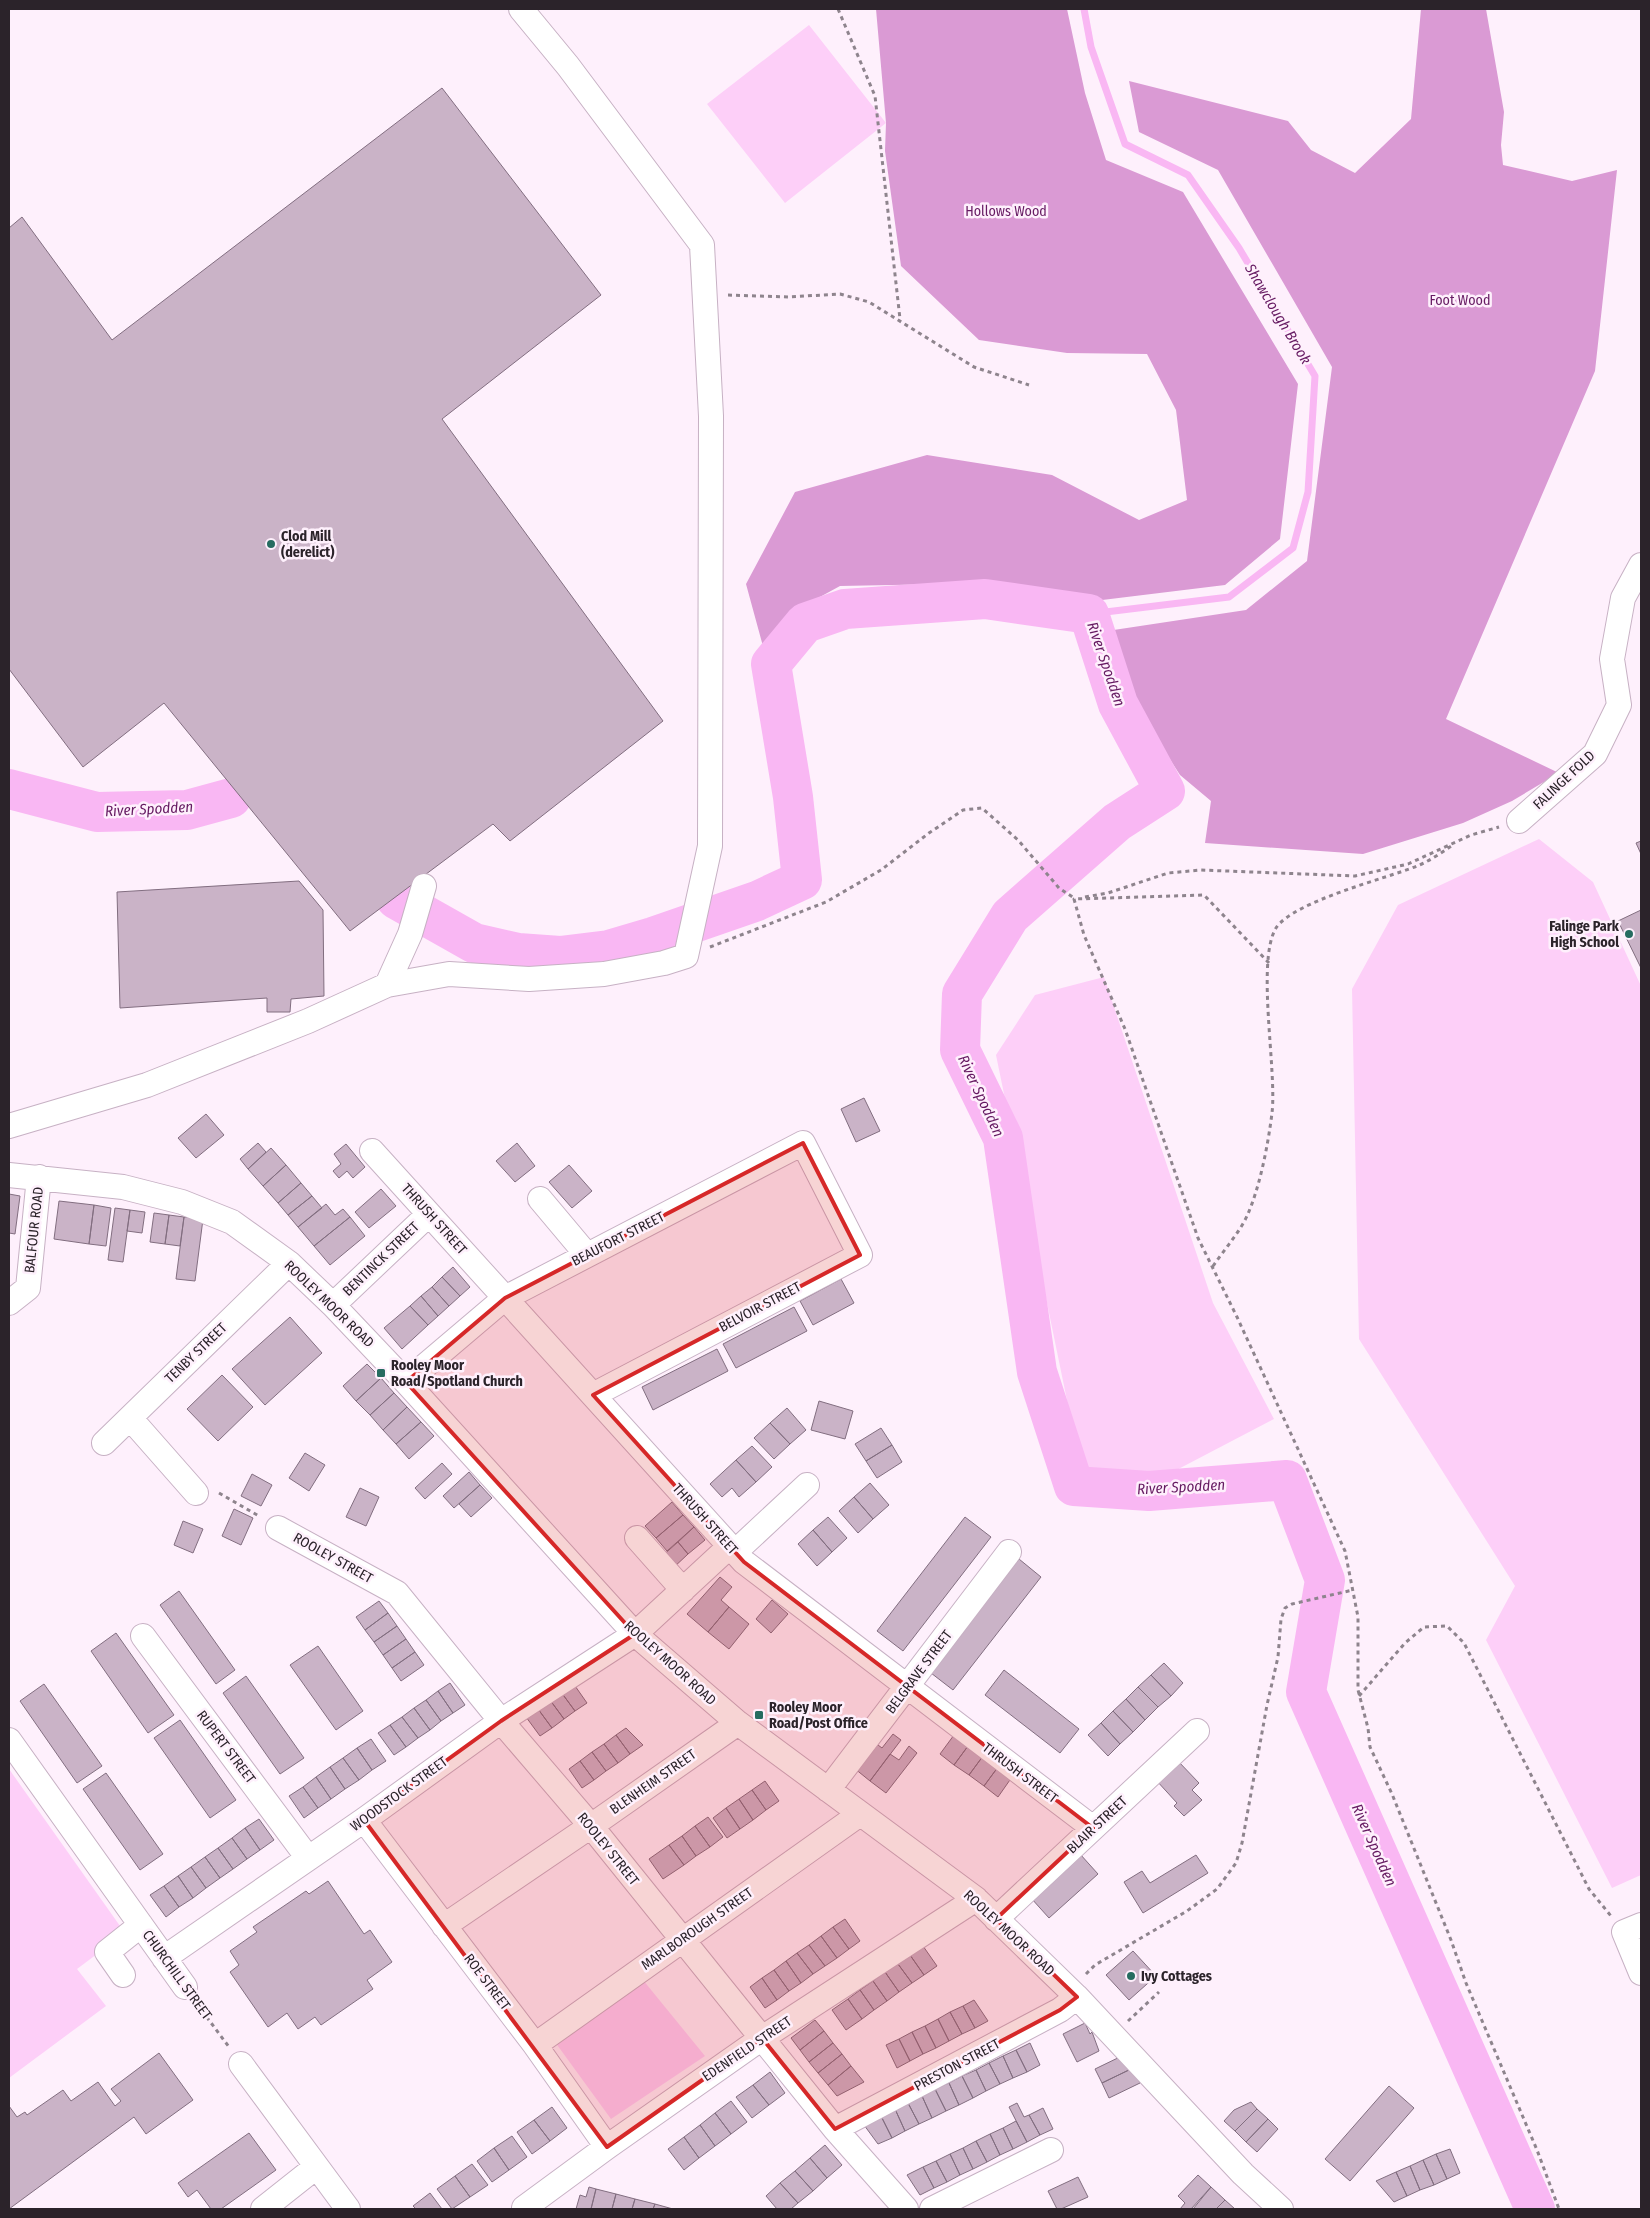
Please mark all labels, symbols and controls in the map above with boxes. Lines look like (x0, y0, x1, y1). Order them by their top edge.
park label: Hollows Wood (965, 203, 1047, 220)
water label: Shawclough Brook (1240, 260, 1315, 368)
park label: Foot Wood (1430, 292, 1490, 309)
place label: Clod Mill (derelict) (281, 528, 334, 561)
marker: Clod Mill (derelict) (265, 538, 277, 550)
water label: River Spodden (1083, 619, 1129, 709)
street label: FALINGE FOLD (1530, 747, 1598, 813)
water label: River Spodden (104, 798, 194, 820)
place label: Falinge Park High School (1549, 918, 1620, 951)
marker: Falinge Park High School (1623, 928, 1635, 940)
water label: River Spodden (954, 1052, 1008, 1140)
street label: THRUSH STREET (398, 1180, 471, 1258)
street label: BALFOUR ROAD (21, 1186, 47, 1274)
street label: BEAUFORT STREET (569, 1208, 668, 1270)
street label: BENTINCK STREET (339, 1218, 423, 1300)
street label: ROOLEY MOOR ROAD (281, 1257, 377, 1351)
street label: BELVOIR STREET (716, 1278, 804, 1336)
street label: TENBY STREET (162, 1319, 231, 1387)
place label: Rooley Moor Road/Spotland Church (391, 1357, 523, 1390)
marker: Rooley Moor Road/Spotland Church (375, 1367, 387, 1379)
water label: River Spodden (1136, 1476, 1226, 1498)
street label: THRUSH STREET (669, 1480, 742, 1558)
street label: ROOLEY STREET (290, 1529, 376, 1587)
street label: ROOLEY MOOR ROAD (620, 1617, 720, 1709)
street label: BELGRAVE STREET (882, 1627, 956, 1717)
place label: Rooley Moor Road/Post Office (769, 1699, 868, 1732)
street label: RUPERT STREET (193, 1707, 259, 1787)
marker: Rooley Moor Road/Post Office (753, 1709, 765, 1721)
street label: THRUSH STREET (979, 1739, 1061, 1807)
street label: BLENHEIM STREET (607, 1746, 700, 1818)
street label: WOODSTOCK STREET (347, 1753, 451, 1835)
street label: BLAIR STREET (1063, 1792, 1131, 1857)
water label: River Spodden (1348, 1801, 1400, 1889)
street label: ROOLEY STREET (574, 1809, 643, 1889)
street label: MARLBOROUGH STREET (638, 1884, 756, 1974)
street label: ROOLEY MOOR ROAD (960, 1887, 1058, 1979)
street label: CHURCHILL STREET (139, 1927, 216, 2024)
street label: ROE STREET (460, 1950, 514, 2014)
place label: Ivy Cottages (1141, 1968, 1212, 1985)
marker: Ivy Cottages (1125, 1970, 1137, 1982)
street label: EDENFIELD STREET (699, 2013, 795, 2085)
street label: PRESTON STREET (911, 2035, 1003, 2095)

